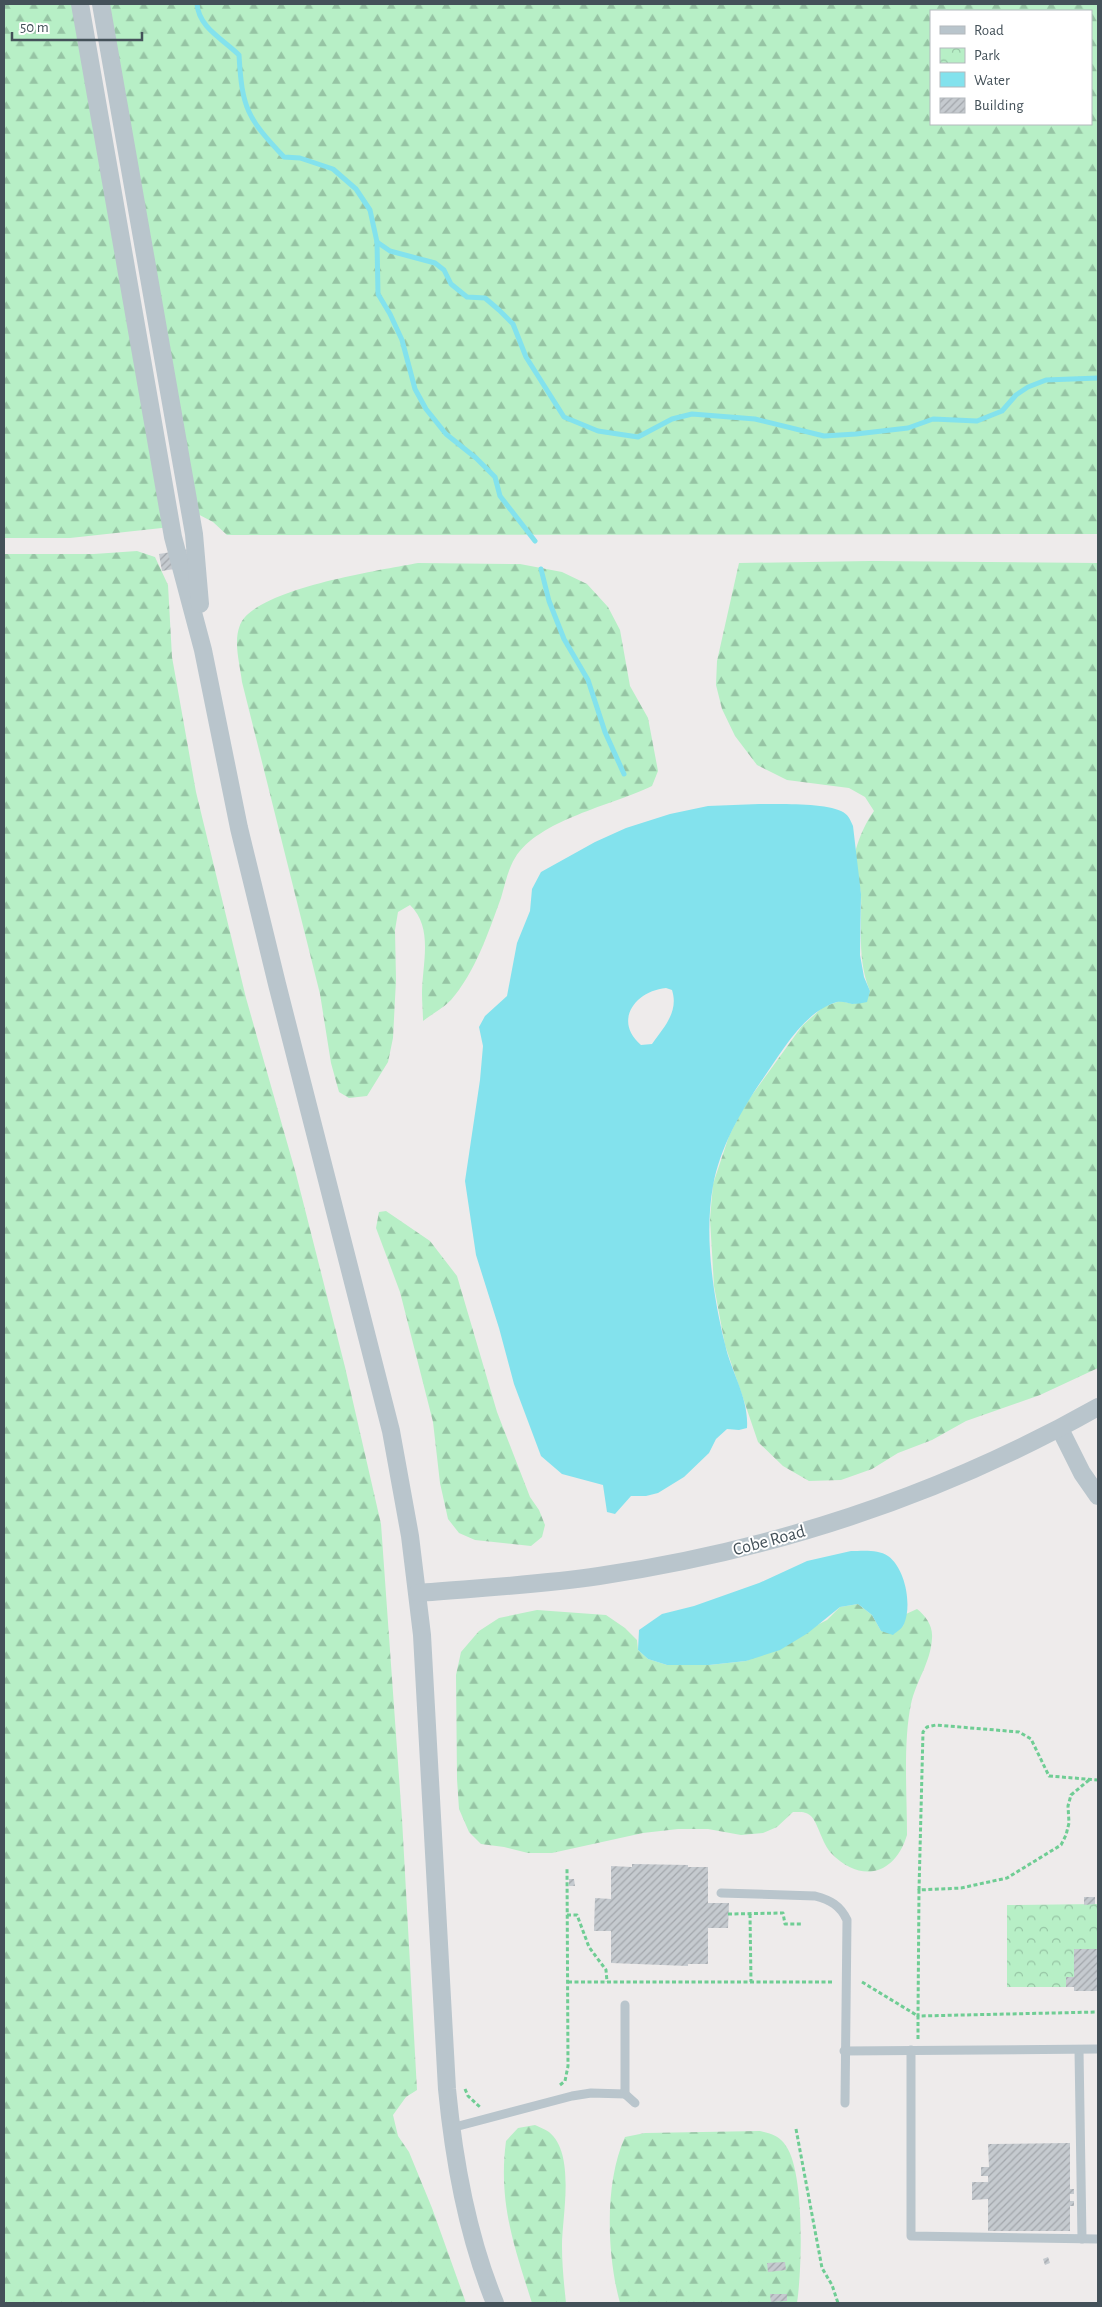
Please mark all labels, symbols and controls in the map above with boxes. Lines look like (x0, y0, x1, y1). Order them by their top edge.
scale bar (12, 10, 142, 42)
legend (930, 10, 1092, 125)
text: 50 m (20, 20, 49, 35)
text: Road (974, 23, 1004, 38)
text: Park (974, 48, 1000, 63)
text: Water (974, 73, 1010, 88)
text: Building (974, 98, 1024, 113)
street label: Cobe Road (731, 1523, 807, 1559)

